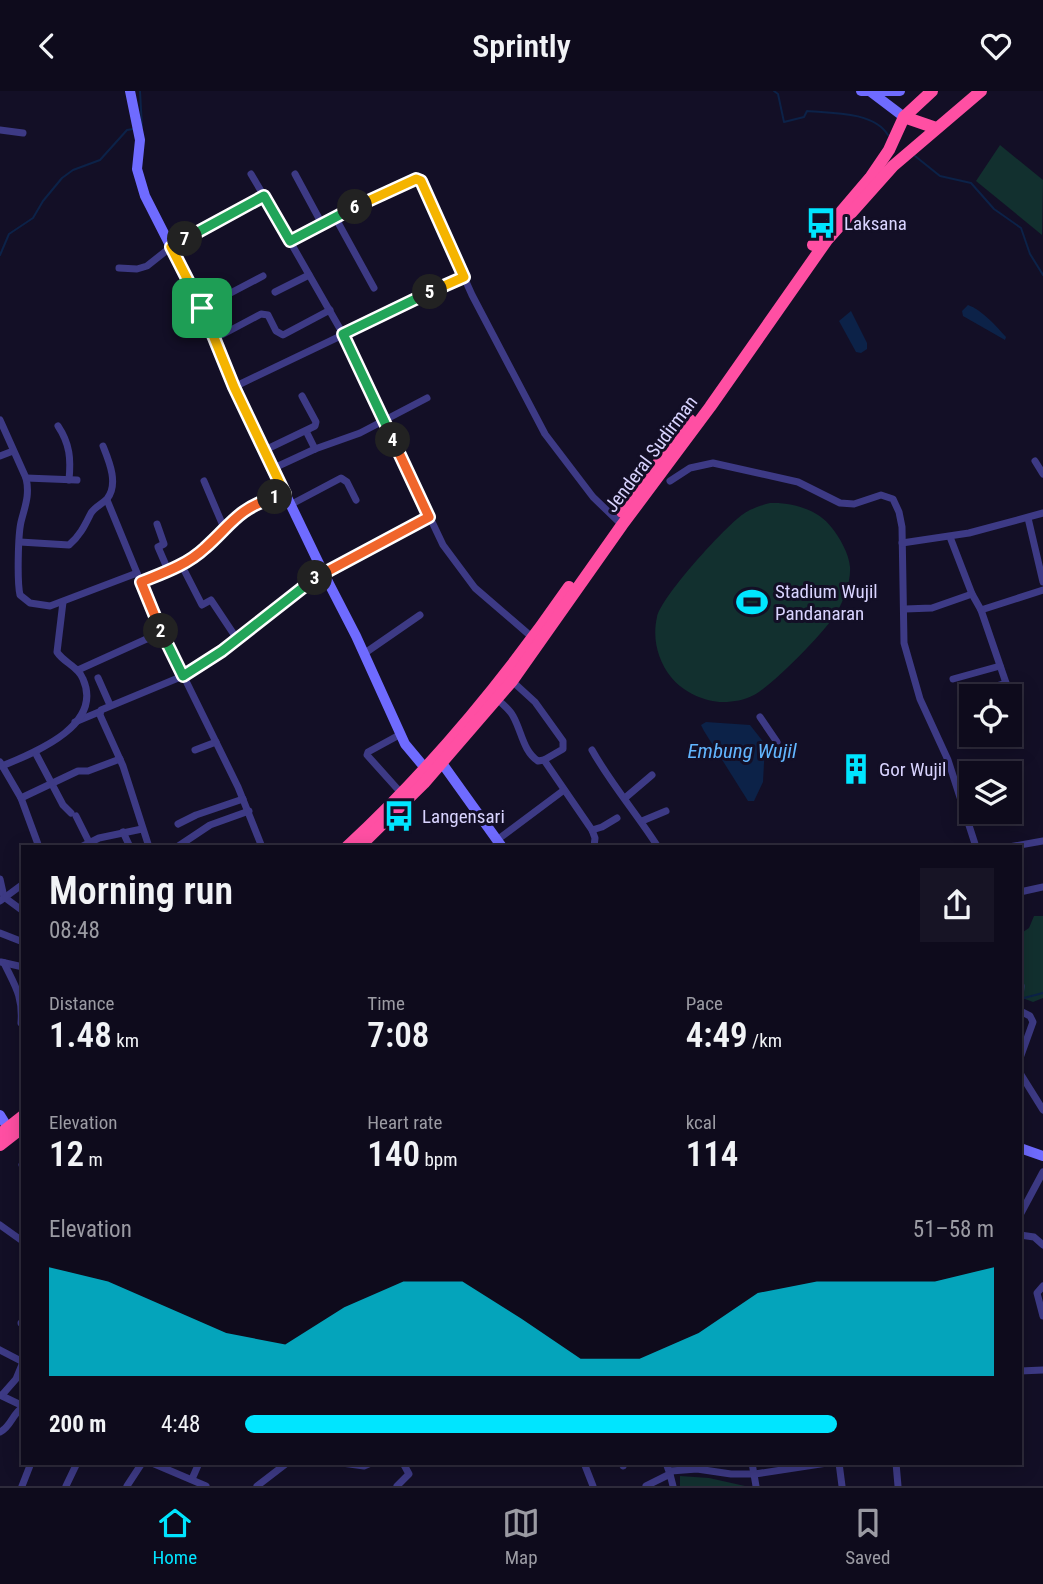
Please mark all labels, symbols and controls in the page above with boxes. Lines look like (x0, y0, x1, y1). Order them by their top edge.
icon: back (28, 27, 66, 65)
text: Sprintly (472, 27, 571, 65)
icon: heart (977, 27, 1015, 65)
pin: 6 (338, 190, 372, 225)
text: 6 (350, 195, 359, 218)
bus stop icon: Laksana (804, 206, 838, 240)
place label: Laksana (844, 212, 907, 235)
pin: 7 (168, 221, 202, 257)
text: 7 (180, 227, 189, 250)
pin: 5 (412, 275, 448, 309)
pin (172, 278, 232, 338)
text: 5 (425, 280, 434, 303)
icon: arrive (183, 289, 221, 327)
street label: Jenderal Sudirman (600, 391, 702, 517)
pin: 4 (376, 423, 410, 457)
text: 4 (388, 428, 397, 451)
pin: 1 (258, 479, 292, 515)
text: 1 (270, 485, 279, 508)
pin: 3 (298, 561, 332, 595)
text: 3 (310, 566, 319, 589)
place label: Stadium Wujil Pandanaran (775, 580, 878, 625)
sports icon: Stadium Wujil Pandanaran (735, 585, 769, 619)
pin: 2 (144, 613, 178, 649)
text: 2 (156, 619, 165, 642)
map controls (959, 684, 1022, 824)
button: locate (959, 684, 1022, 747)
water label: Embung Wujil (687, 739, 797, 763)
building icon: Gor Wujil (839, 752, 873, 786)
place label: Gor Wujil (879, 758, 946, 781)
button: layers (959, 761, 1022, 824)
bus stop icon: Langensari (382, 799, 416, 833)
place label: Langensari (422, 805, 505, 828)
button: share (920, 868, 994, 942)
text: Morning run (49, 869, 233, 913)
text: 08:48 (49, 917, 100, 944)
text: Distance (49, 992, 114, 1015)
text: Time (367, 992, 405, 1015)
text: Pace (686, 992, 723, 1015)
text: 1.48 (49, 1015, 112, 1056)
text: 7:08 (367, 1015, 429, 1056)
text: 4:49 (686, 1015, 748, 1056)
text: km (112, 1029, 139, 1052)
text: /km (748, 1029, 782, 1052)
text: Elevation (49, 1111, 117, 1134)
text: Heart rate (367, 1111, 442, 1134)
text: kcal (686, 1111, 716, 1134)
text: 12 (49, 1134, 84, 1175)
text: 140 (367, 1134, 420, 1175)
text: 114 (686, 1134, 738, 1175)
text: m (84, 1148, 103, 1171)
text: bpm (420, 1148, 458, 1171)
text: Elevation (49, 1216, 132, 1243)
text: 51–58 m (913, 1216, 994, 1243)
text: 200 m (49, 1411, 106, 1438)
text: 4:48 (161, 1411, 200, 1438)
tab: Home (153, 1504, 197, 1569)
tab: Map (502, 1504, 540, 1569)
tab: Saved (845, 1504, 890, 1569)

